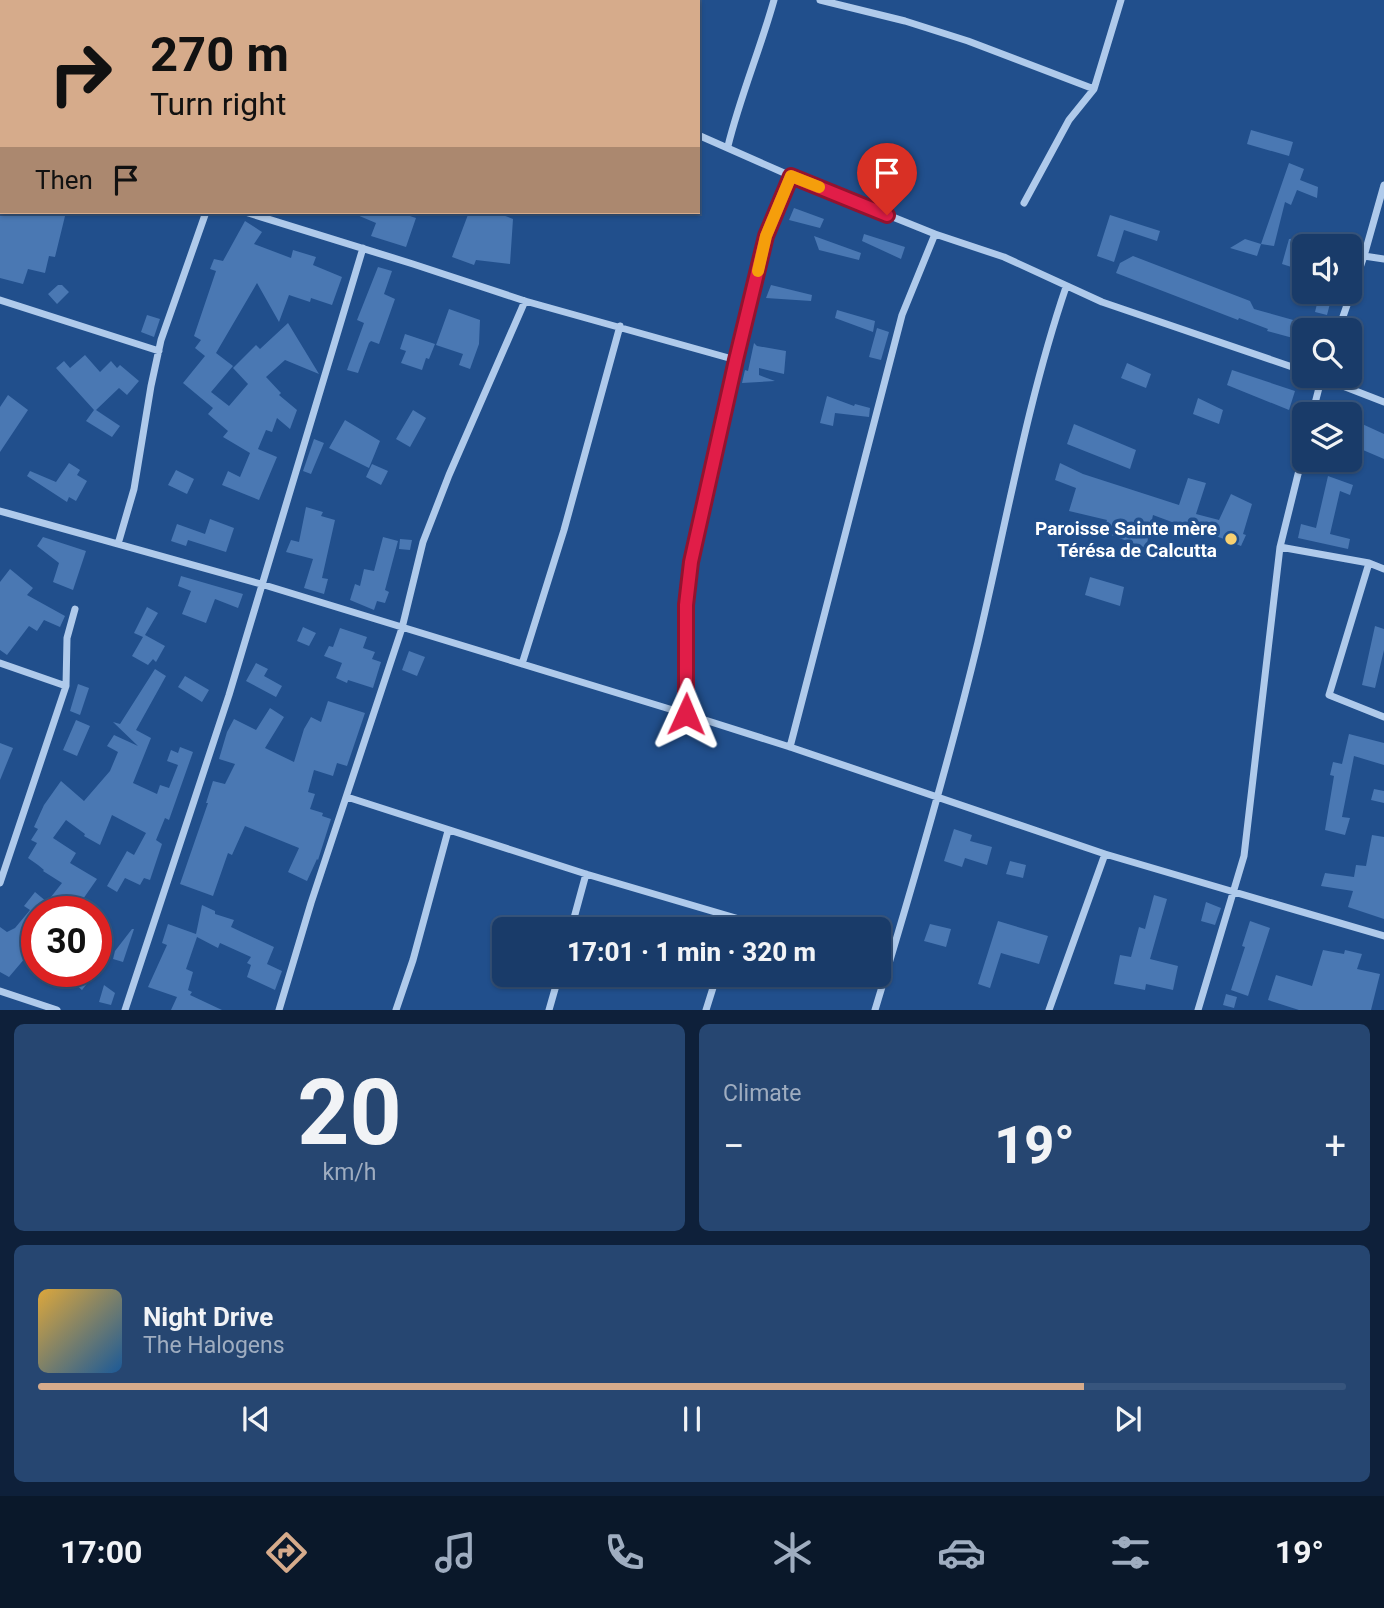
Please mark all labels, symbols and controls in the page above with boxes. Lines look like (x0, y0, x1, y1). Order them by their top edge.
text: 270 m (150, 26, 289, 83)
icon: right (35, 28, 126, 119)
text: Turn right (150, 85, 286, 123)
pin (857, 143, 917, 215)
icon: arrive (868, 154, 906, 192)
icon: arrive (107, 161, 145, 199)
text: Then (35, 165, 93, 195)
map controls (1292, 234, 1362, 472)
button: sound (1292, 234, 1362, 304)
button: search (1292, 318, 1362, 388)
button: layers (1292, 402, 1362, 472)
place label: Paroisse Sainte mère Térésa de Calcutta (1035, 517, 1217, 562)
marker: Paroisse Sainte mère Térésa de Calcutta (1223, 531, 1239, 547)
position arrow (649, 677, 723, 751)
speed limit sign: 30 (21, 896, 112, 987)
text: 17:01 · 1 min · 320 m (567, 937, 816, 967)
text: 20 (297, 1060, 402, 1166)
text: Climate (723, 1080, 802, 1107)
text: 19° (994, 1115, 1075, 1176)
text: − (723, 1124, 745, 1168)
text: + (1324, 1124, 1346, 1168)
text: km/h (323, 1159, 377, 1186)
text: Night Drive (143, 1302, 273, 1332)
text: The Halogens (143, 1332, 285, 1359)
icon: previous (237, 1400, 275, 1438)
icon: pause (673, 1400, 711, 1438)
icon: next (1109, 1400, 1147, 1438)
icon: directions (262, 1528, 311, 1577)
icon: music (431, 1528, 480, 1577)
icon: phone (600, 1528, 649, 1577)
icon: climate (768, 1528, 817, 1577)
icon: car (937, 1528, 986, 1577)
icon: filters (1106, 1528, 1155, 1577)
text: 17:00 (60, 1533, 142, 1571)
text: 19° (1275, 1533, 1324, 1571)

